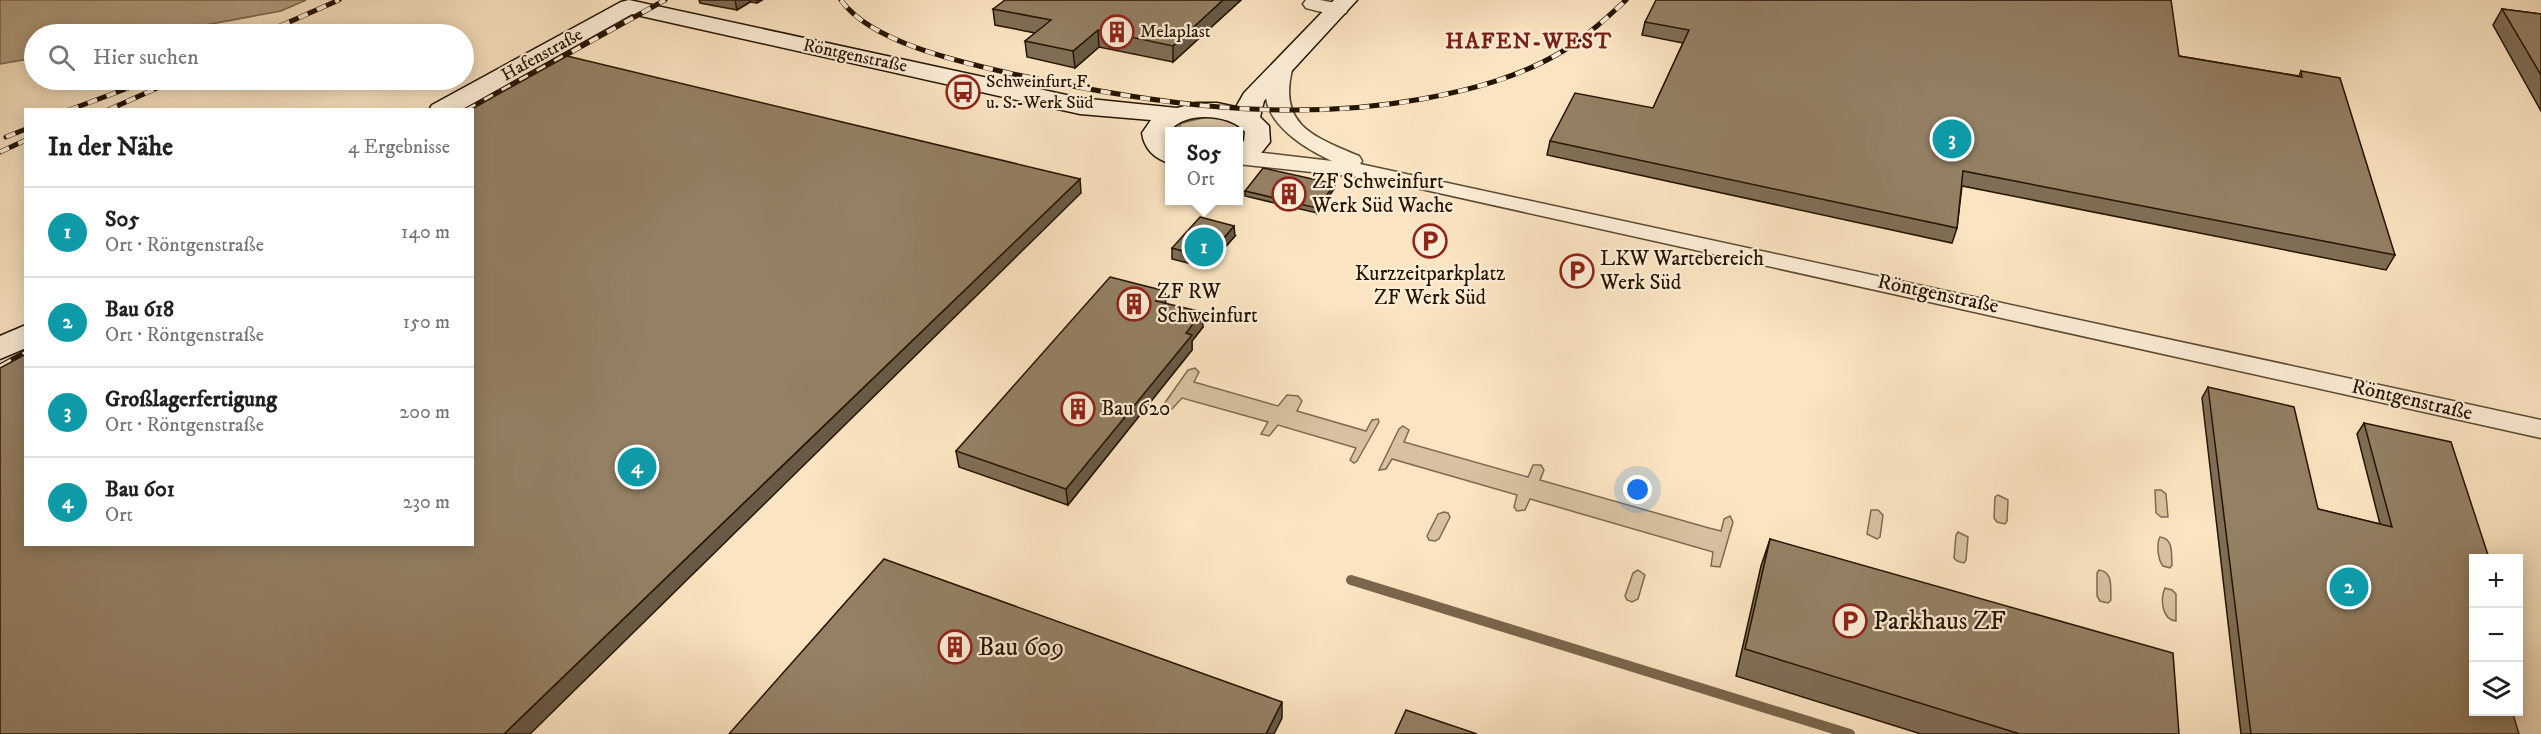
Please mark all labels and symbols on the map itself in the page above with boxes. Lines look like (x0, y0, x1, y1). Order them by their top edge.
building icon: Melaplast (1099, 14, 1135, 50)
place label: Melaplast (1140, 21, 1211, 43)
street label: Hafenstraße (497, 24, 587, 86)
district label: HAFEN-WEST (1445, 28, 1613, 55)
street label: Röntgenstraße (801, 34, 909, 78)
place label: Schweinfurt F. u. S.-Werk Süd (986, 71, 1093, 114)
bus stop icon: Schweinfurt F. u. S.-Werk Süd (945, 74, 981, 110)
pin: 3 (1932, 116, 1972, 162)
place label: ZF Schweinfurt Werk Süd Wache (1311, 169, 1454, 219)
building icon: ZF Schweinfurt Werk Süd Wache (1271, 176, 1307, 212)
parking icon: Kurzzeitparkplatz ZF Werk Süd (1412, 223, 1448, 259)
pin: 1 (1184, 224, 1224, 270)
place label: LKW Wartebereich Werk Süd (1599, 246, 1764, 296)
parking icon: LKW Wartebereich Werk Süd (1559, 253, 1595, 289)
place label: Kurzzeitparkplatz ZF Werk Süd (1355, 261, 1505, 311)
street label: Röntgenstraße (1875, 268, 2001, 320)
place label: ZF RW Schweinfurt (1157, 279, 1258, 329)
building icon: ZF RW Schweinfurt (1116, 286, 1152, 322)
street label: Röntgenstraße (2349, 373, 2475, 427)
building icon: Bau 620 (1060, 391, 1096, 427)
place label: Bau 620 (1101, 396, 1170, 422)
pin: 4 (618, 444, 656, 490)
your location (1623, 475, 1652, 504)
pin: 2 (2330, 564, 2368, 610)
parking icon: Parkhaus ZF (1832, 603, 1868, 639)
place label: Parkhaus ZF (1873, 605, 2006, 638)
building icon: Bau 609 (937, 629, 973, 665)
place label: Bau 609 (978, 631, 1064, 664)

